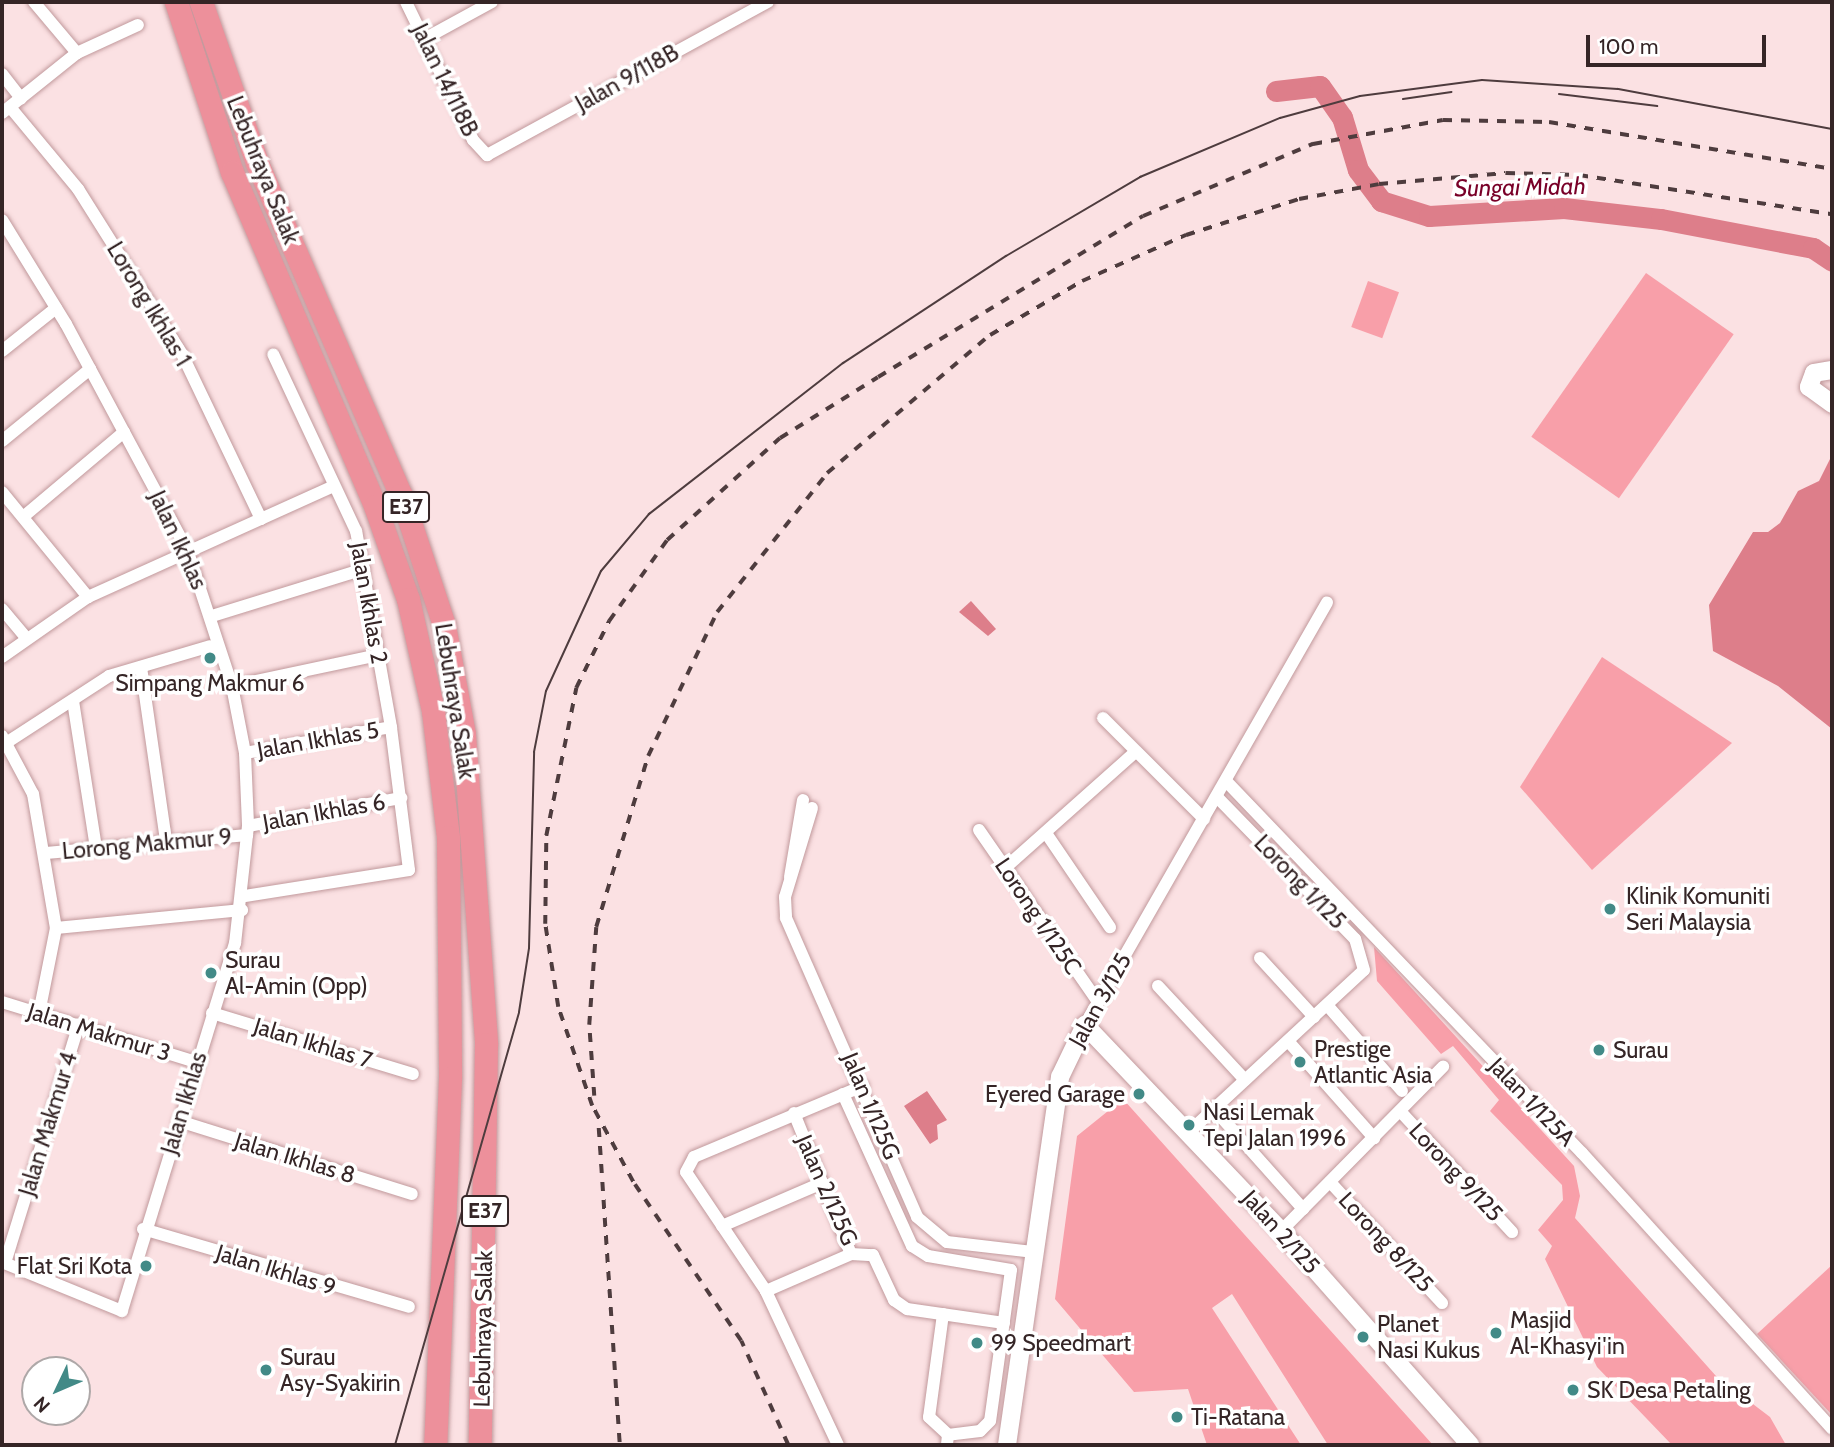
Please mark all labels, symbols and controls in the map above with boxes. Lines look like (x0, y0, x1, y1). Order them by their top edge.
street label: Jalan 14/118B (406, 19, 484, 141)
scale bar (1589, 21, 1769, 65)
text: 100 m (1599, 34, 1658, 59)
street label: Jalan 9/118B (571, 38, 683, 118)
street label: Lebuhraya Salak (221, 92, 305, 248)
water label: Sungai Midah (1454, 171, 1586, 203)
street label: Lorong Ikhlas 1 (101, 237, 197, 371)
street label: Jalan Ikhlas (143, 486, 213, 594)
road number: E37 (382, 490, 430, 524)
street label: Jalan Ikhlas 2 (345, 540, 393, 666)
street label: Lebuhraya Salak (429, 621, 481, 781)
marker: Simpang Makmur 6 (202, 650, 218, 666)
place label: Simpang Makmur 6 (115, 669, 305, 697)
street label: Jalan Ikhlas 5 (255, 716, 381, 764)
street label: Jalan Ikhlas 6 (261, 788, 387, 836)
street label: Lorong Makmur 9 (61, 823, 233, 865)
street label: Lorong 1/125 (1248, 829, 1352, 935)
street label: Lorong 1/125C (989, 853, 1087, 979)
place label: Klinik Komuniti Seri Malaysia (1626, 882, 1770, 936)
marker: Klinik Komuniti Seri Malaysia (1600, 899, 1620, 919)
place label: Surau Al-Amin (Opp) (225, 946, 368, 1000)
street label: Jalan 3/125 (1063, 948, 1137, 1052)
marker: Surau Al-Amin (Opp) (203, 965, 219, 981)
street label: Jalan Makmur 3 (24, 997, 174, 1067)
street label: Jalan Ikhlas 7 (250, 1012, 376, 1074)
place label: Prestige Atlantic Asia (1314, 1035, 1432, 1089)
place label: Surau (1613, 1036, 1669, 1064)
marker: Surau (1591, 1042, 1607, 1058)
street label: Jalan Ikhlas (155, 1048, 213, 1158)
street label: Jalan 1/125G (836, 1048, 906, 1164)
street label: Jalan Makmur 4 (13, 1049, 83, 1199)
street label: Jalan 1/125A (1483, 1052, 1581, 1152)
marker: Prestige Atlantic Asia (1292, 1054, 1308, 1070)
place label: Eyered Garage (985, 1080, 1125, 1108)
marker: Eyered Garage (1131, 1086, 1147, 1102)
place label: Nasi Lemak Tepi Jalan 1996 (1203, 1098, 1346, 1152)
marker: Nasi Lemak Tepi Jalan 1996 (1181, 1117, 1197, 1133)
street label: Lorong 9/125 (1403, 1117, 1509, 1227)
street label: Jalan Ikhlas 8 (231, 1127, 359, 1189)
street label: Jalan 2/125G (790, 1130, 864, 1250)
street label: Jalan 2/125 (1236, 1185, 1326, 1279)
street label: Lorong 8/125 (1333, 1186, 1439, 1298)
road number: E37 (461, 1194, 510, 1228)
street label: Jalan Ikhlas 9 (213, 1239, 339, 1301)
street label: Lebuhraya Salak (468, 1250, 498, 1408)
place label: Flat Sri Kota (17, 1252, 132, 1280)
marker: Flat Sri Kota (138, 1258, 154, 1274)
place label: Masjid Al-Khasyi'in (1510, 1306, 1625, 1360)
place label: Planet Nasi Kukus (1377, 1310, 1480, 1364)
marker: Masjid Al-Khasyi'in (1488, 1325, 1504, 1341)
place label: 99 Speedmart (991, 1329, 1131, 1357)
marker: Planet Nasi Kukus (1355, 1329, 1371, 1345)
marker: 99 Speedmart (969, 1335, 985, 1351)
place label: Surau Asy-Syakirin (280, 1343, 401, 1397)
north arrow (21, 1356, 91, 1426)
marker: Surau Asy-Syakirin (258, 1362, 274, 1378)
place label: SK Desa Petaling (1587, 1376, 1751, 1404)
marker: SK Desa Petaling (1565, 1382, 1581, 1398)
text: N (29, 1392, 55, 1417)
place label: Ti-Ratana (1191, 1403, 1285, 1431)
marker: Ti-Ratana (1169, 1409, 1185, 1425)

